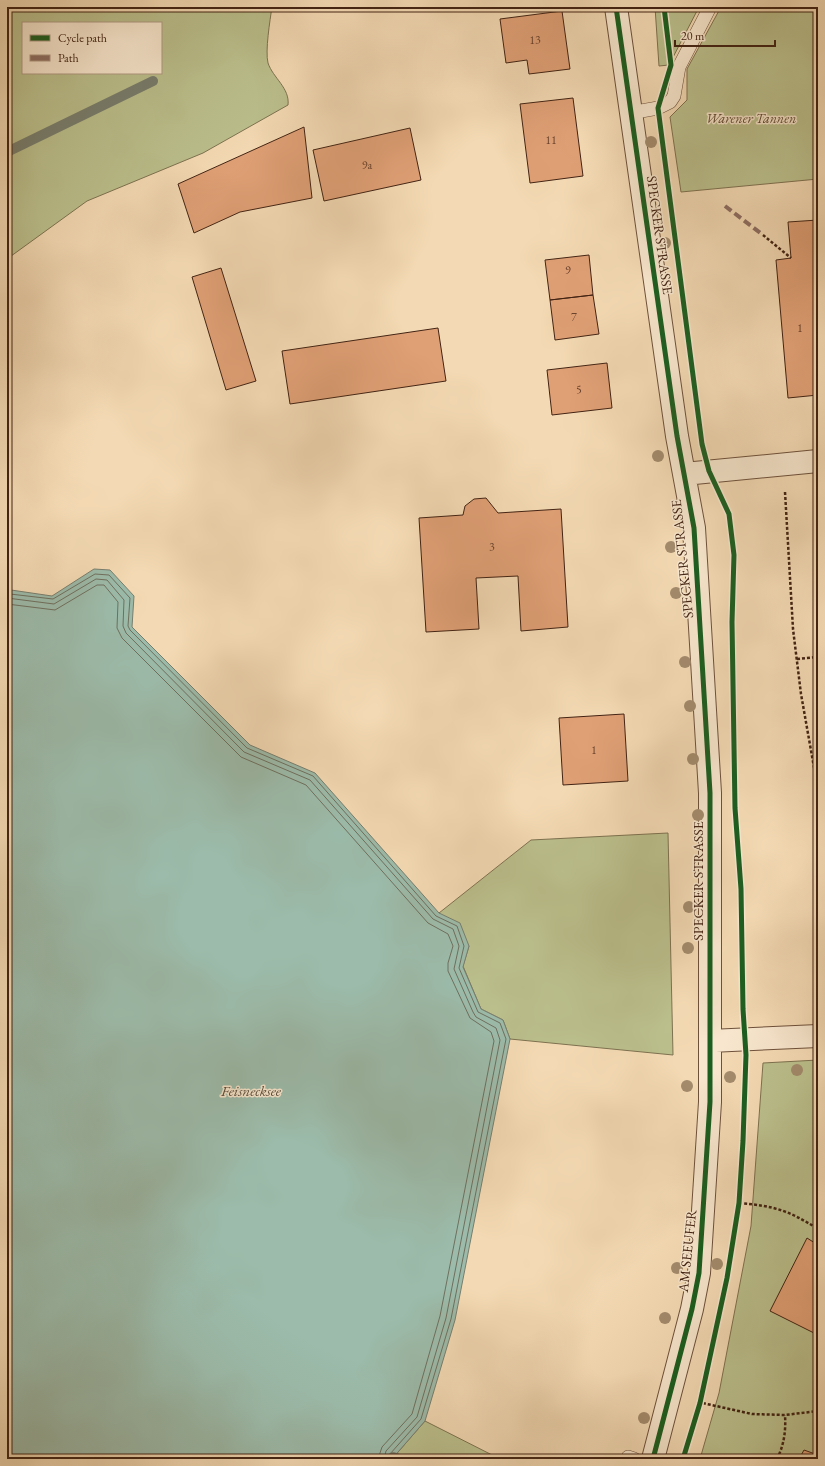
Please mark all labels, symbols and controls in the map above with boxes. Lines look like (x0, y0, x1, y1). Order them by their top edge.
legend (22, 22, 162, 74)
scale bar (675, 22, 775, 48)
text: 20 m (681, 28, 705, 44)
text: Cycle path (58, 30, 107, 46)
house number: 13 (529, 32, 541, 48)
text: Path (58, 50, 79, 66)
park label: Warener Tannen (706, 109, 796, 127)
house number: 11 (545, 132, 557, 148)
house number: 9a (362, 157, 372, 173)
street label: SPECKER STRASSE (643, 175, 677, 295)
house number: 9 (565, 262, 571, 278)
house number: 7 (571, 309, 577, 325)
house number: 1 (797, 320, 803, 336)
house number: 5 (576, 381, 582, 397)
street label: SPECKER STRASSE (667, 499, 697, 619)
house number: 3 (489, 539, 495, 555)
house number: 1 (591, 742, 597, 758)
street label: SPECKER STRASSE (689, 821, 707, 941)
water label: Feisnecksee (220, 1081, 282, 1100)
street label: AM SEEUFER (674, 1208, 700, 1294)

